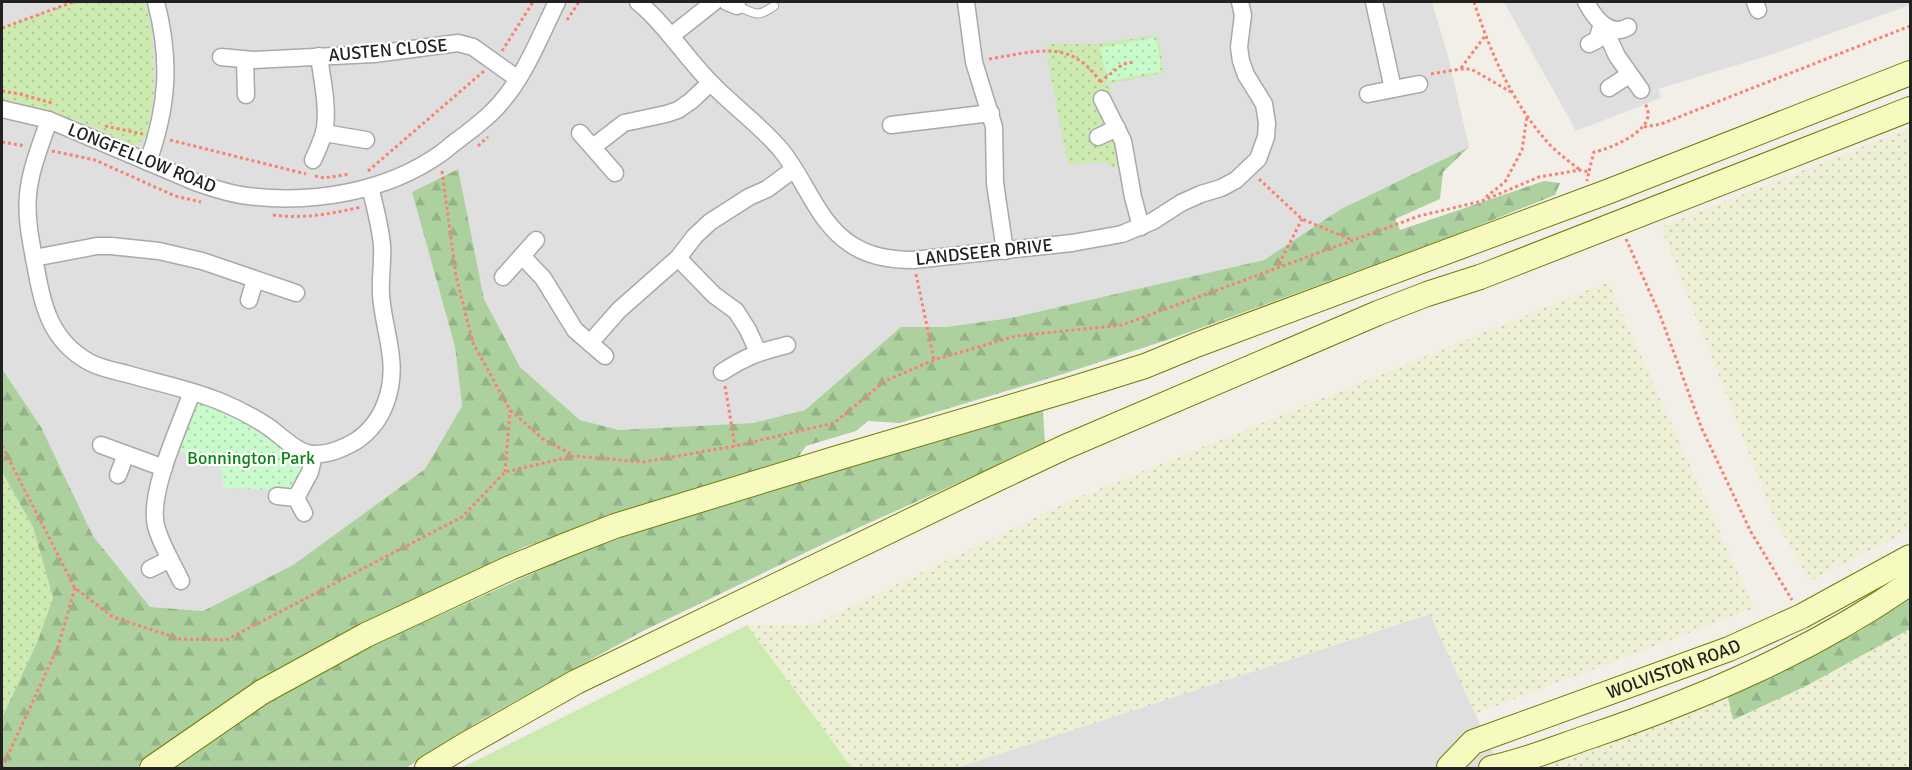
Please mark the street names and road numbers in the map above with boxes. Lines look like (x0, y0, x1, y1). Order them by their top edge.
street label: AUSTEN CLOSE (328, 34, 448, 66)
street label: LONGFELLOW ROAD (65, 118, 219, 198)
street label: LANDSEER DRIVE (914, 234, 1054, 270)
street label: WOLVISTON ROAD (1603, 634, 1744, 704)

